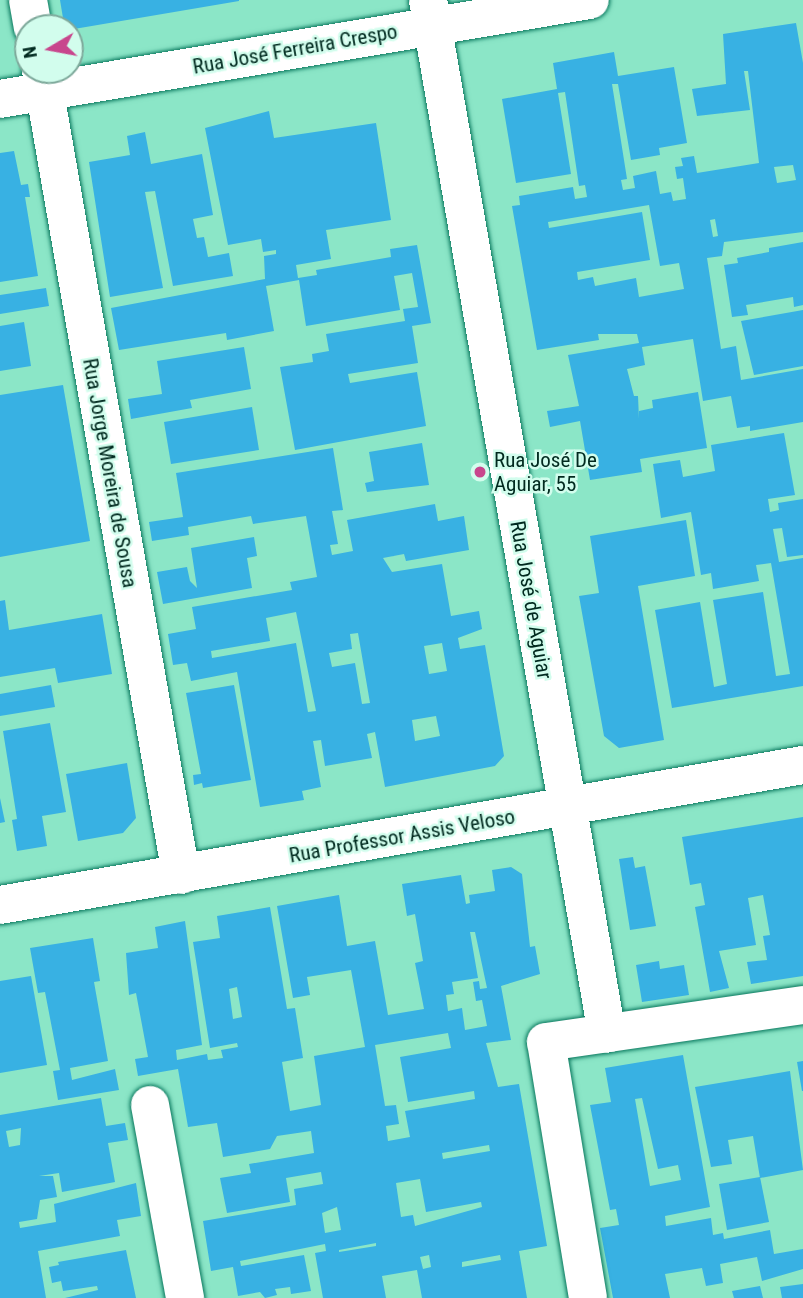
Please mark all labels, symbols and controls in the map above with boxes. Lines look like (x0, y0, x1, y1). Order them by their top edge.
north arrow (14, 14, 84, 84)
street label: Rua José Ferreira Crespo (191, 19, 399, 79)
text: N (17, 45, 42, 60)
street label: Rua Jorge Moreira de Sousa (77, 356, 143, 590)
place label: Rua José De Aguiar, 55 (494, 447, 597, 497)
marker: Rua José De Aguiar, 55 (472, 464, 488, 480)
street label: Rua José de Aguiar (505, 519, 557, 681)
street label: Rua Professor Assis Veloso (287, 804, 517, 868)

